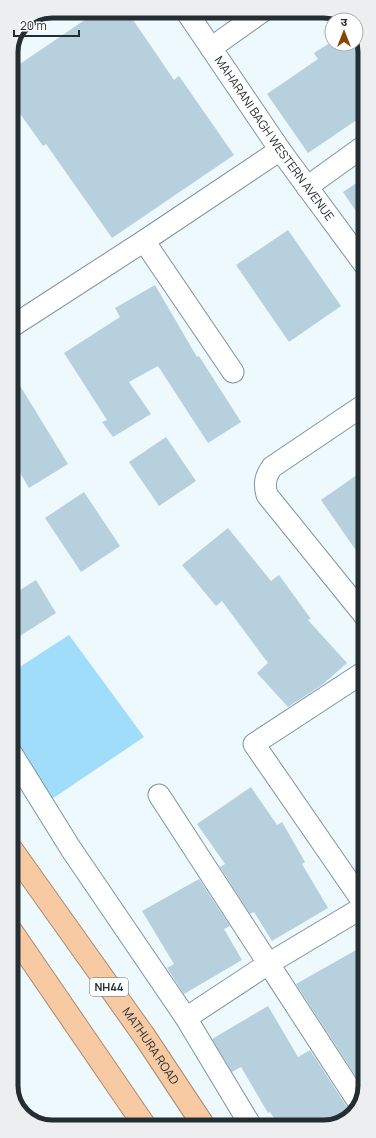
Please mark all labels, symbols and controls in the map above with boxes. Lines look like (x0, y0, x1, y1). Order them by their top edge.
scale bar (14, 12, 79, 38)
north arrow (324, 12, 364, 52)
text: उ (341, 14, 348, 29)
text: 20 m (20, 17, 47, 34)
street label: MAHARANI BAGH WESTERN AVENUE (211, 52, 338, 224)
road number: NH44 (90, 978, 128, 996)
street label: MATHURA ROAD (118, 1004, 183, 1088)

